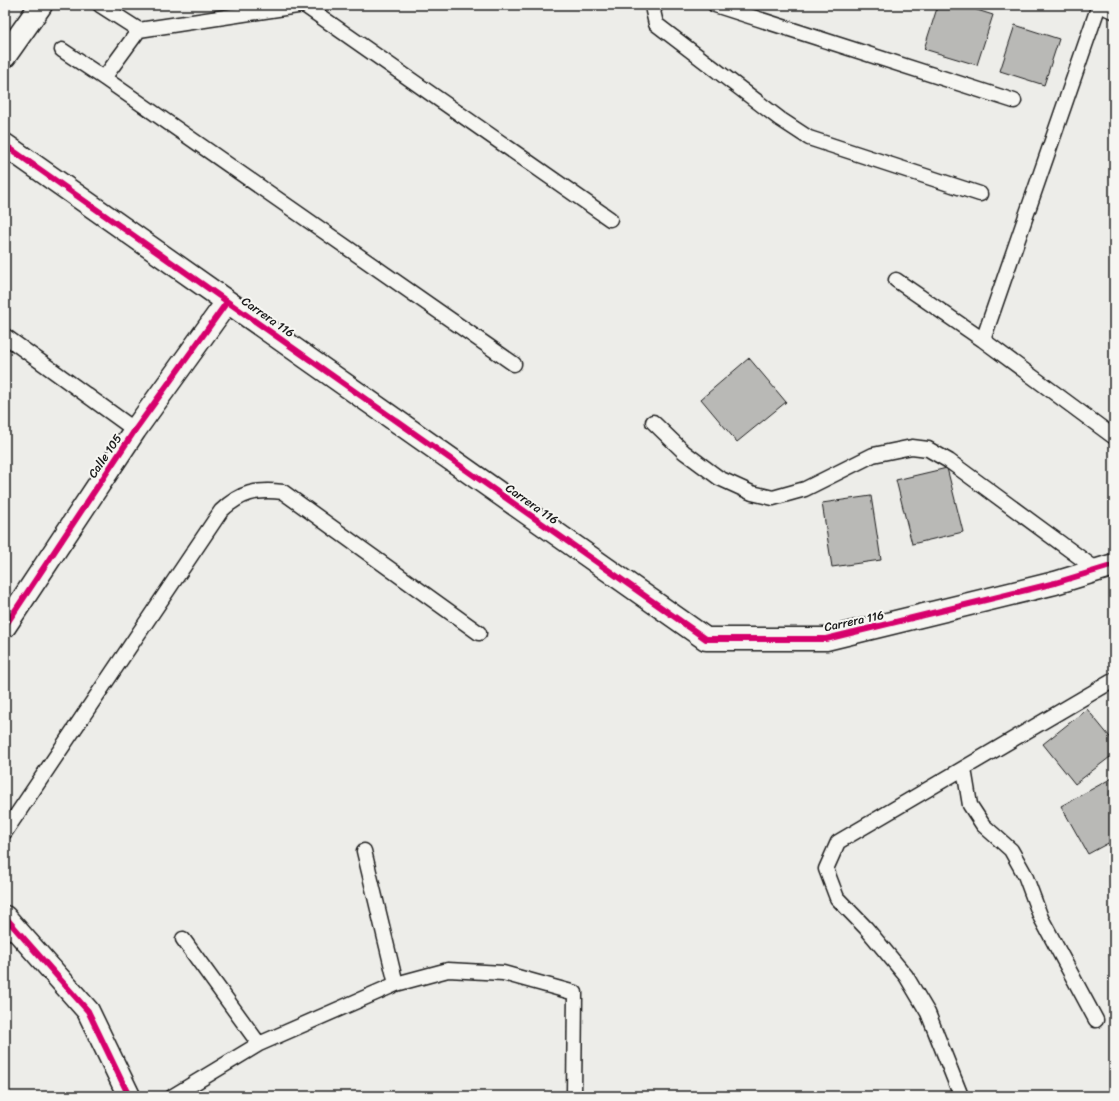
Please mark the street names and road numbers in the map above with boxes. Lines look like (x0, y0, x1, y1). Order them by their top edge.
street label: Carrera 116 (237, 291, 299, 344)
street label: Calle 105 (82, 429, 128, 483)
street label: Carrera 116 (501, 478, 563, 531)
street label: Carrera 116 (822, 604, 886, 638)

